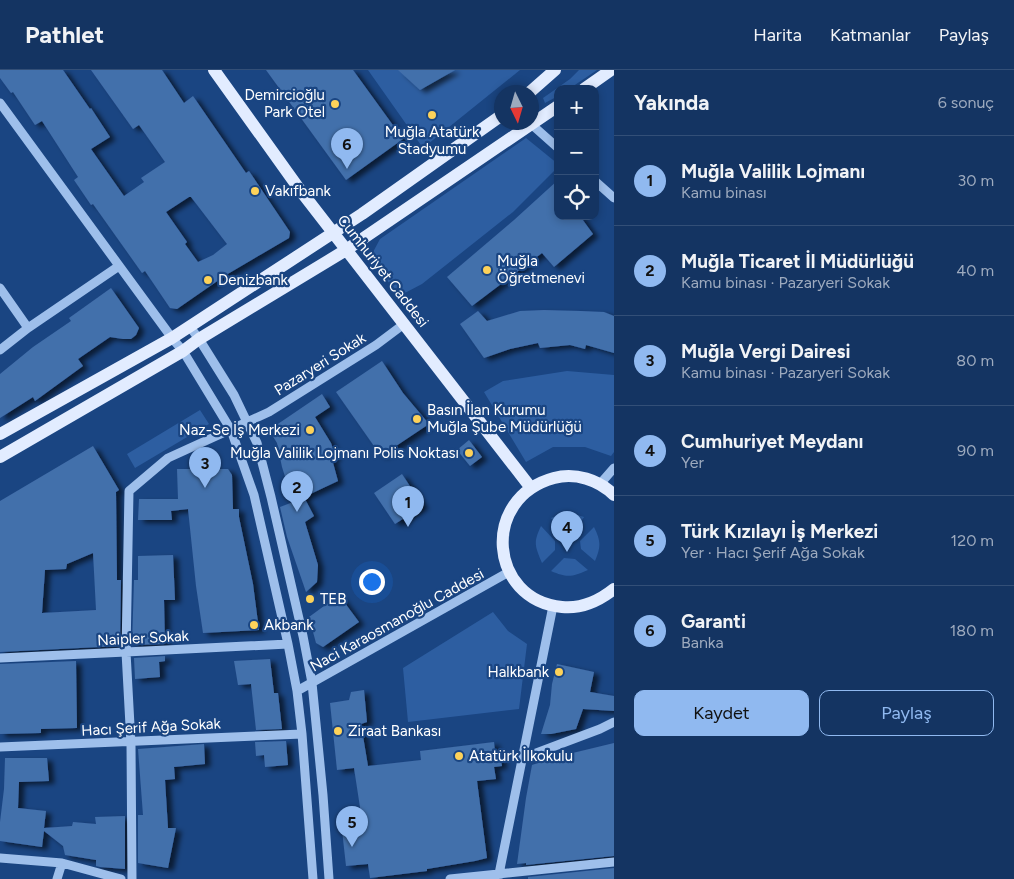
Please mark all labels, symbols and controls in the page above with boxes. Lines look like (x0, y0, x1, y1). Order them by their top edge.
text: Pathlet (25, 20, 104, 49)
text: Harita (753, 24, 802, 46)
text: Katmanlar (830, 24, 911, 46)
text: Paylaş (939, 24, 989, 46)
north arrow (494, 85, 539, 130)
map controls (554, 85, 599, 220)
button: + (554, 85, 599, 130)
place label: Demircioğlu Park Otel (244, 86, 325, 121)
text: Yakında (634, 90, 709, 115)
text: 6 sonuç (938, 93, 994, 112)
marker: Demircioğlu Park Otel (329, 98, 341, 110)
marker: Muğla Atatürk Stadyumu (426, 109, 438, 121)
place label: Muğla Atatürk Stadyumu (385, 123, 480, 158)
pin: 6 (331, 128, 363, 169)
button: − (554, 130, 599, 175)
text: Muğla Valilik Lojmanı (681, 160, 865, 183)
text: 1 (647, 171, 653, 190)
text: 30 m (957, 171, 994, 190)
button: locate (554, 175, 599, 220)
place label: Vakıfbank (265, 182, 332, 200)
text: Kamu binası (681, 183, 767, 202)
marker: Vakıfbank (249, 185, 261, 197)
street label: Cumhuriyet Caddesi (334, 211, 432, 331)
text: Muğla Ticaret İl Müdürlüğü (681, 250, 914, 273)
place label: Muğla Öğretmenevi (497, 252, 585, 287)
text: 2 (645, 261, 655, 280)
text: 40 m (956, 261, 994, 280)
marker: Muğla Öğretmenevi (481, 264, 493, 276)
place label: Denizbank (218, 271, 289, 289)
text: Kamu binası · Pazaryeri Sokak (681, 273, 890, 292)
marker: Denizbank (202, 274, 214, 286)
street label: Pazaryeri Sokak (271, 328, 370, 399)
text: Muğla Vergi Dairesi (681, 340, 850, 363)
text: 3 (646, 351, 654, 370)
text: 80 m (956, 351, 994, 370)
text: Kamu binası · Pazaryeri Sokak (681, 363, 890, 382)
place label: Basın İlan Kurumu Muğla Şube Müdürlüğü (427, 401, 582, 436)
marker: Basın İlan Kurumu Muğla Şube Müdürlüğü (411, 413, 423, 425)
place label: Naz-Se İş Merkezi (179, 421, 300, 439)
marker: Naz-Se İş Merkezi (304, 424, 316, 436)
text: Cumhuriyet Meydanı (681, 430, 864, 453)
text: 4 (645, 441, 655, 460)
text: 90 m (957, 441, 994, 460)
place label: Muğla Valilik Lojmanı Polis Noktası (230, 444, 459, 462)
pin: 3 (189, 447, 221, 488)
marker: Muğla Valilik Lojmanı Polis Noktası (463, 447, 475, 459)
text: Yer (681, 453, 704, 472)
pin: 2 (281, 471, 313, 512)
pin: 1 (392, 486, 424, 527)
pin: 4 (551, 511, 583, 552)
text: Türk Kızılayı İş Merkezi (681, 520, 878, 543)
text: 5 (645, 531, 655, 550)
text: 120 m (951, 531, 994, 550)
text: Yer · Hacı Şerif Ağa Sokak (681, 543, 865, 562)
street label: Naci Karaosmanoğlu Caddesi (307, 565, 487, 675)
your location (359, 569, 385, 595)
place label: TEB (320, 590, 346, 608)
marker: TEB (304, 593, 316, 605)
text: Garanti (681, 610, 746, 633)
place label: Akbank (264, 616, 314, 634)
marker: Akbank (248, 619, 260, 631)
text: 6 (645, 621, 655, 640)
text: 180 m (950, 621, 994, 640)
street label: Naipler Sokak (97, 627, 190, 649)
text: Banka (681, 633, 724, 652)
place label: Halkbank (487, 663, 550, 681)
marker: Halkbank (553, 666, 565, 678)
button: Kaydet (634, 690, 809, 736)
button: Paylaş (819, 690, 994, 736)
street label: Hacı Şerif Ağa Sokak (81, 714, 222, 740)
place label: Ziraat Bankası (348, 722, 441, 740)
marker: Ziraat Bankası (332, 725, 344, 737)
place label: Atatürk İlkokulu (469, 747, 573, 765)
marker: Atatürk İlkokulu (453, 750, 465, 762)
pin: 5 (336, 806, 368, 847)

